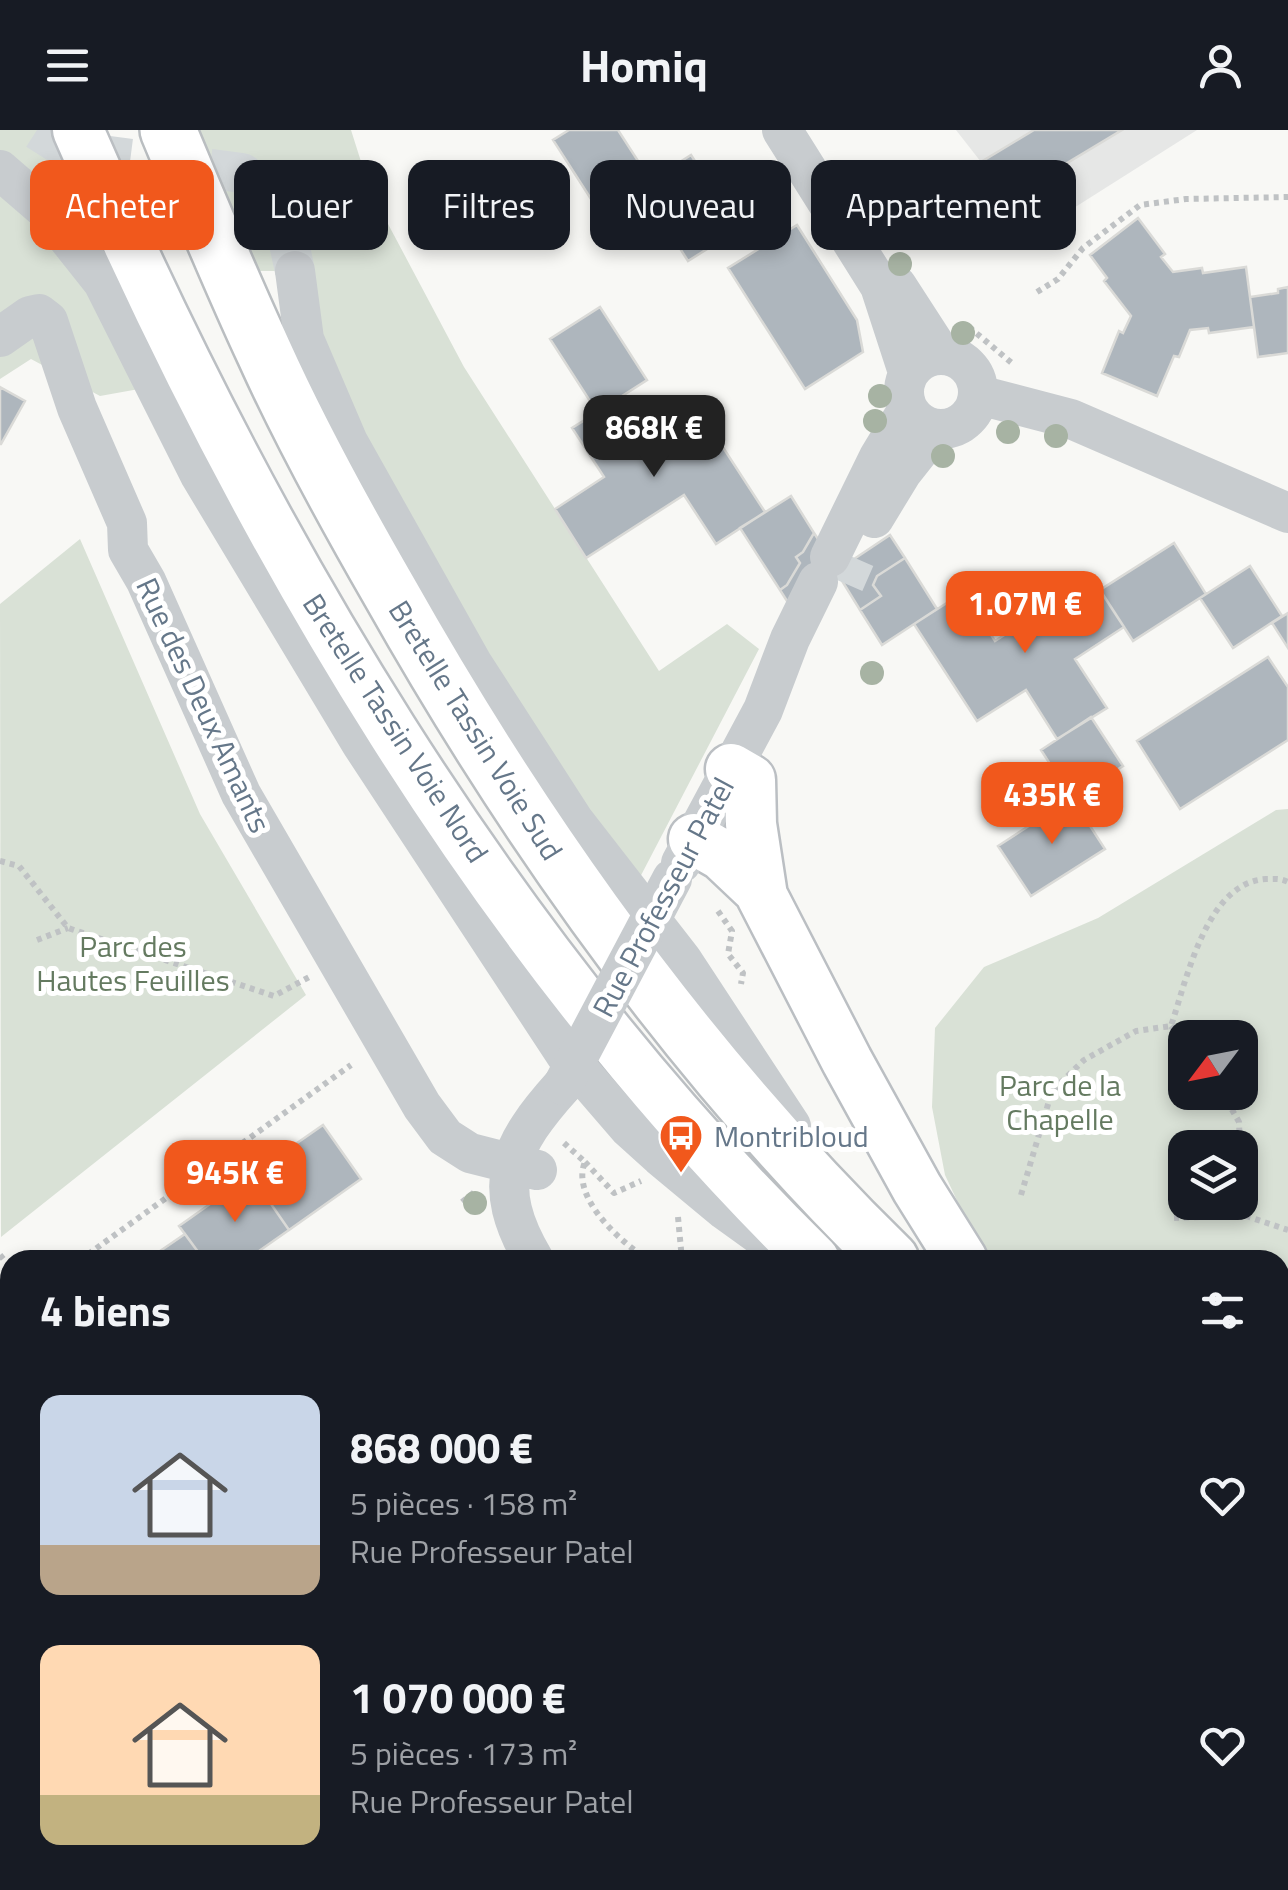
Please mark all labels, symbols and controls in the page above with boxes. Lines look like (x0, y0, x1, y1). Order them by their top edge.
text: Homiq (580, 31, 708, 99)
icon: menu (40, 38, 95, 93)
icon: person (1193, 38, 1248, 93)
chip: Acheter (30, 160, 214, 250)
chip: Louer (234, 160, 388, 250)
chip: Filtres (408, 160, 570, 250)
chip: Nouveau (590, 160, 791, 250)
chip: Appartement (811, 160, 1076, 250)
pin: 868K € (573, 395, 735, 480)
text: 868K € (605, 403, 703, 451)
street label: Rue des Deux Amants (125, 570, 283, 840)
pin: 1.07M € (933, 571, 1117, 656)
text: 1.07M € (968, 579, 1082, 627)
street label: Bretelle Tassin Voie Nord (292, 584, 500, 872)
street label: Bretelle Tassin Voie Sud (377, 591, 575, 869)
pin: 435K € (971, 762, 1133, 847)
street label: Rue Professeur Patel (580, 769, 746, 1025)
text: 435K € (1003, 770, 1101, 818)
park label: Parc des Hautes Feuilles (36, 923, 230, 1003)
north arrow (1168, 1020, 1258, 1110)
map controls (1168, 1020, 1258, 1220)
park label: Parc de la Chapelle (999, 1062, 1121, 1142)
bus stop icon: Montribloud (658, 1113, 704, 1174)
place label: Montribloud (714, 1113, 869, 1159)
button: layers (1168, 1130, 1258, 1220)
pin: 945K € (154, 1140, 316, 1225)
text: 945K € (186, 1148, 284, 1196)
text: 4 biens (40, 1278, 171, 1342)
icon: filters (1195, 1283, 1250, 1338)
text: 868 000 € (350, 1415, 533, 1479)
icon: home (120, 1435, 240, 1555)
icon: heart (1195, 1468, 1250, 1523)
text: 5 pièces · 158 m² (350, 1479, 577, 1527)
text: Rue Professeur Patel (350, 1527, 634, 1575)
text: 1 070 000 € (350, 1665, 566, 1729)
icon: home (120, 1685, 240, 1805)
icon: heart (1195, 1718, 1250, 1773)
text: 5 pièces · 173 m² (350, 1729, 577, 1777)
text: Rue Professeur Patel (350, 1777, 634, 1825)

